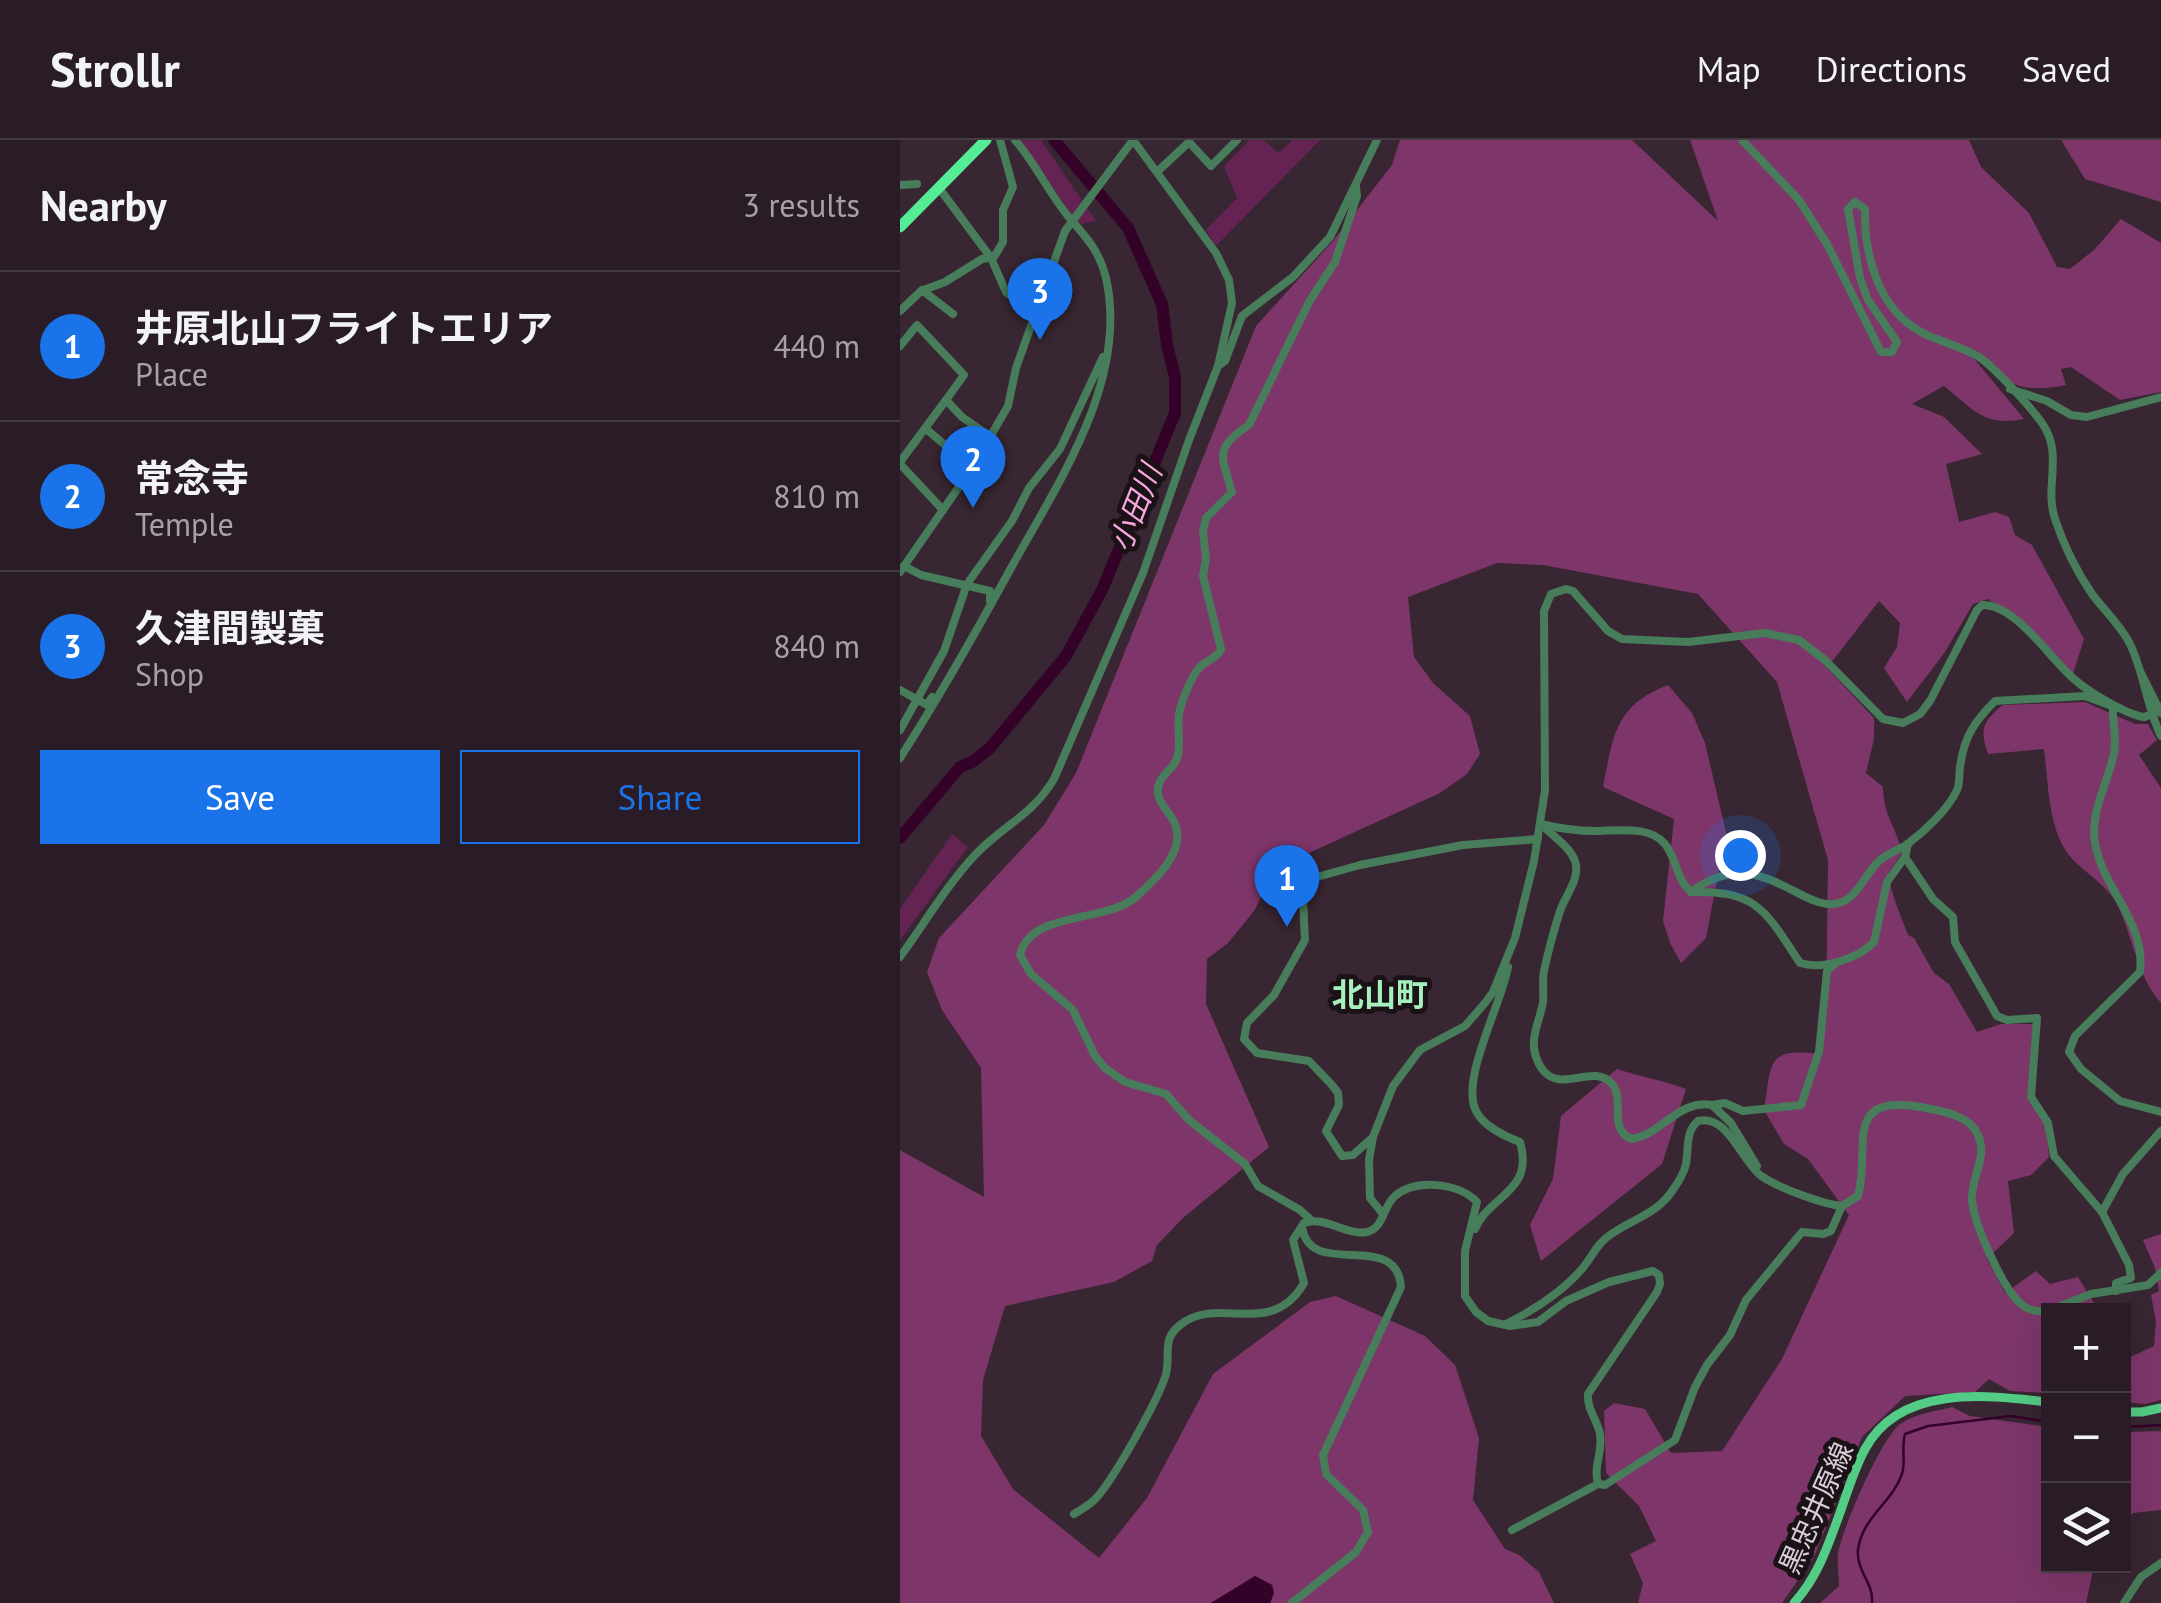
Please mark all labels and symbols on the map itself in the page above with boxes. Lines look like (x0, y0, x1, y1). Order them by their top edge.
pin: 3 (1008, 258, 1072, 340)
pin: 2 (940, 426, 1006, 508)
water label: 小田川 (1100, 456, 1171, 556)
your location (1715, 830, 1766, 881)
pin: 1 (1254, 844, 1320, 927)
district label: 北山町 (1332, 973, 1428, 1015)
street label: 黒忠井原線 (1770, 1436, 1861, 1579)

